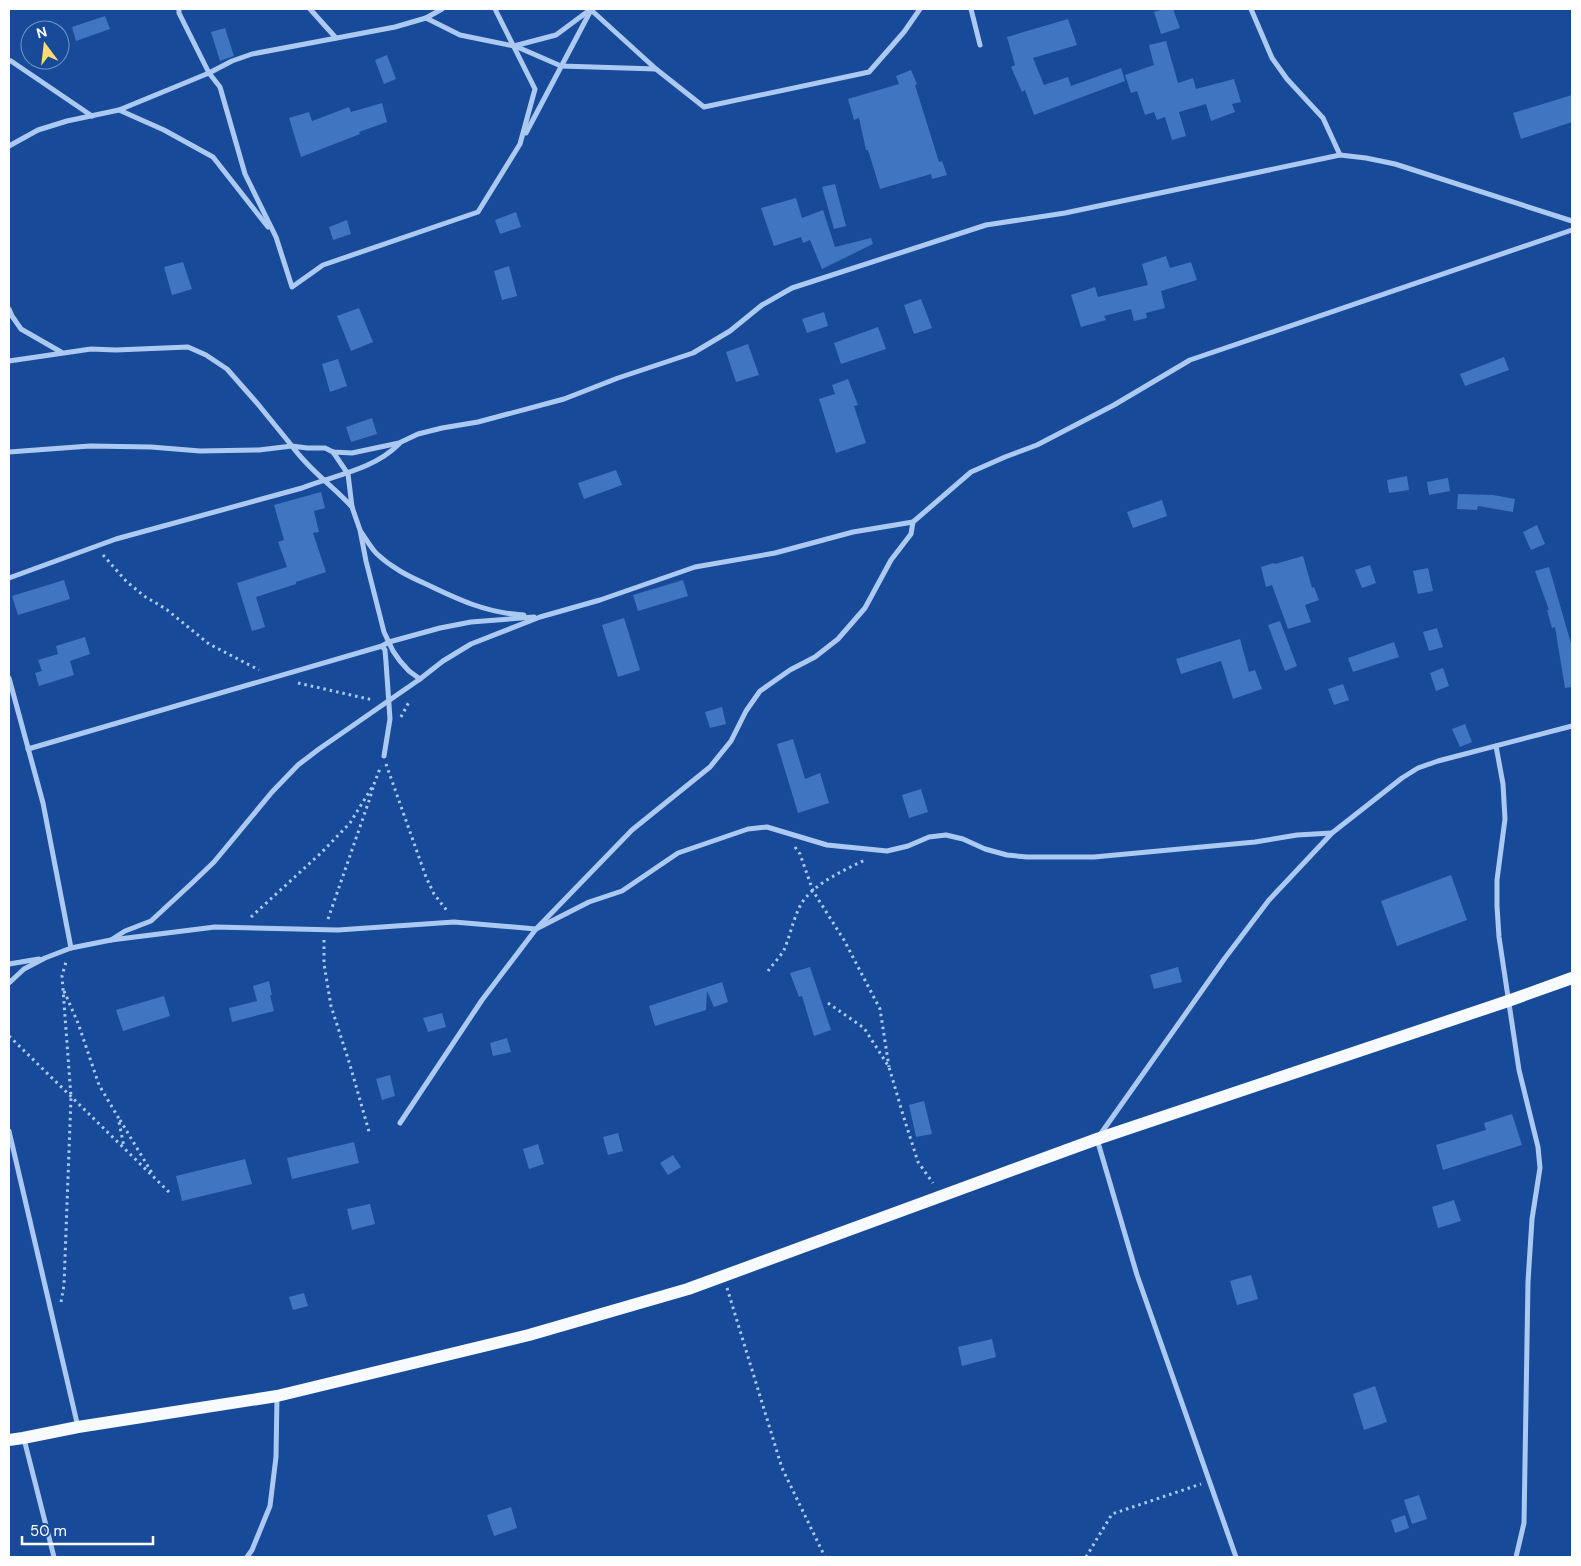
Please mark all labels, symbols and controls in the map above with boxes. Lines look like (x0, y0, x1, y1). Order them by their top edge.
north arrow (20, 20, 70, 70)
text: N (34, 22, 49, 42)
scale bar (22, 1514, 154, 1546)
text: 50 m (30, 1521, 67, 1541)

